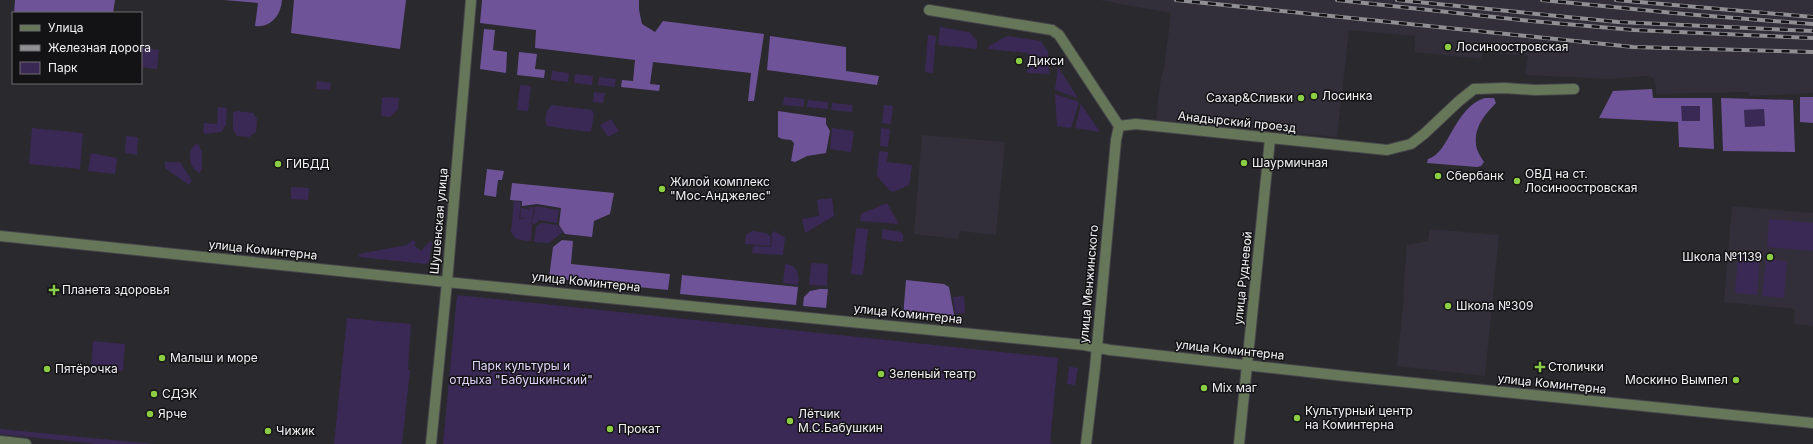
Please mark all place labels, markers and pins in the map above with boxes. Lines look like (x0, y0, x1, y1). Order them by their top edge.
place label: Лосиноостровская (1456, 39, 1568, 54)
marker: Лосиноостровская (1443, 42, 1453, 52)
place label: Дикси (1027, 53, 1064, 68)
marker: Дикси (1014, 56, 1024, 66)
place label: Лосинка (1322, 88, 1372, 103)
place label: Сахар&Сливки (1206, 90, 1293, 105)
marker: Лосинка (1309, 91, 1319, 101)
marker: Сахар&Сливки (1296, 93, 1306, 103)
place label: Шаурмичная (1252, 155, 1328, 170)
place label: ГИБДД (286, 156, 330, 171)
marker: Шаурмичная (1239, 158, 1249, 168)
marker: ГИБДД (273, 159, 283, 169)
place label: ОВД на ст. Лосиноостровская (1525, 166, 1637, 195)
place label: Сбербанк (1446, 168, 1504, 183)
marker: Сбербанк (1433, 171, 1443, 181)
place label: Жилой комплекс "Мос-Анджелес" (670, 174, 771, 203)
marker: ОВД на ст. Лосиноостровская (1512, 176, 1522, 186)
marker: Жилой комплекс "Мос-Анджелес" (657, 184, 667, 194)
place label: Школа №1139 (1682, 249, 1762, 264)
marker: Школа №1139 (1765, 252, 1775, 262)
place label: Планета здоровья (62, 282, 170, 297)
marker: Планета здоровья (49, 285, 59, 295)
place label: Школа №309 (1456, 298, 1533, 313)
marker: Школа №309 (1443, 301, 1453, 311)
place label: Малыш и море (170, 350, 258, 365)
marker: Малыш и море (157, 353, 167, 363)
place label: Столички (1548, 359, 1604, 374)
place label: Пятёрочка (55, 361, 118, 376)
marker: Столички (1535, 362, 1545, 372)
marker: Пятёрочка (42, 364, 52, 374)
place label: Зеленый театр (889, 366, 976, 381)
marker: Зеленый театр (876, 369, 886, 379)
place label: Москино Вымпел (1625, 372, 1728, 387)
marker: Москино Вымпел (1731, 375, 1741, 385)
place label: Mix маг (1212, 380, 1257, 395)
marker: Mix маг (1199, 383, 1209, 393)
place label: СДЭК (162, 386, 197, 401)
marker: СДЭК (149, 389, 159, 399)
place label: Культурный центр на Коминтерна (1305, 403, 1413, 432)
place label: Ярче (158, 406, 187, 421)
place label: Лётчик М.С.Бабушкин (798, 406, 883, 435)
marker: Ярче (145, 409, 155, 419)
marker: Культурный центр на Коминтерна (1292, 413, 1302, 423)
marker: Лётчик М.С.Бабушкин (785, 416, 795, 426)
place label: Прокат (618, 421, 661, 436)
place label: Чижик (276, 423, 315, 438)
marker: Прокат (605, 424, 615, 434)
marker: Чижик (263, 426, 273, 436)

